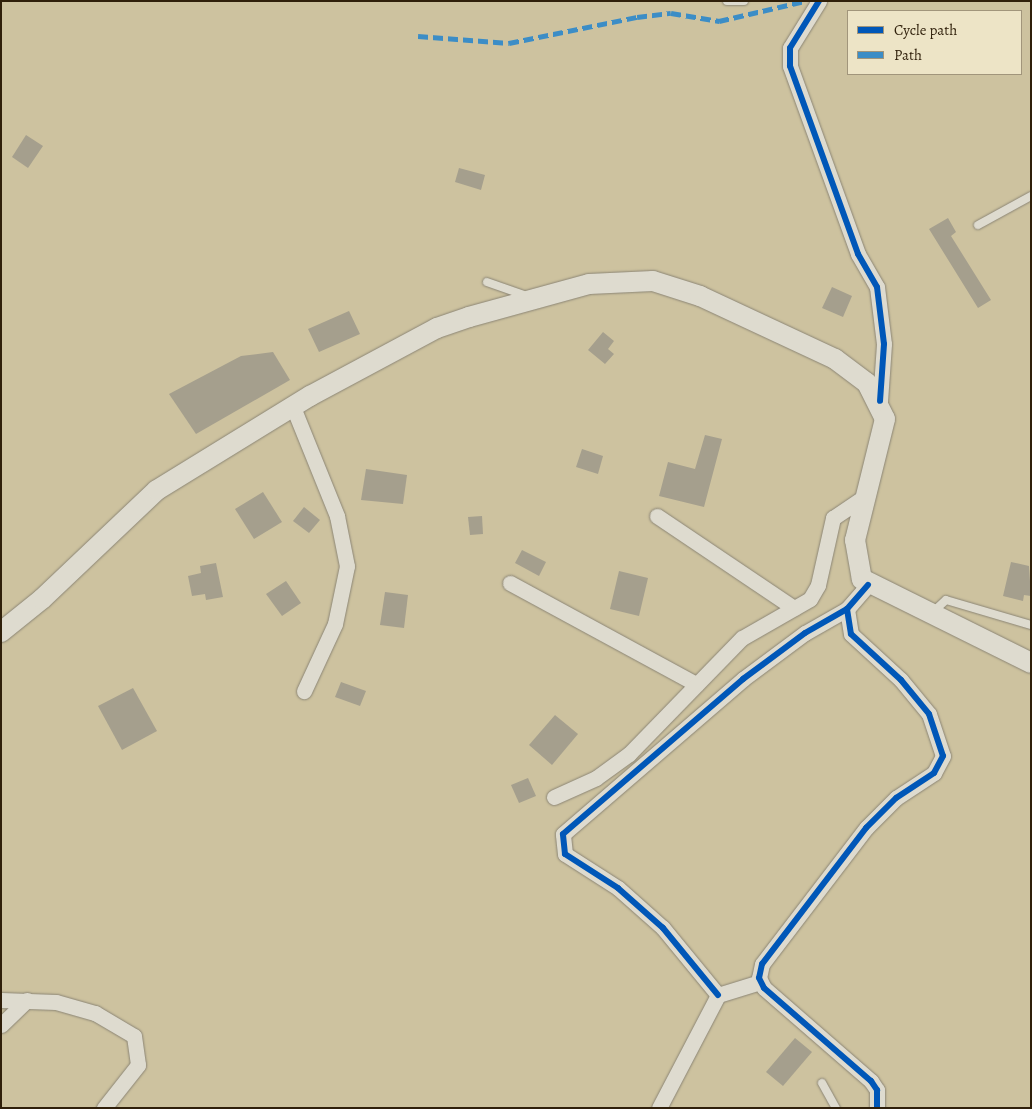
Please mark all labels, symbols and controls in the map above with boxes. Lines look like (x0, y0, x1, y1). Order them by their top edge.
legend (847, 10, 1022, 75)
text: Cycle path (894, 20, 957, 40)
text: Path (894, 45, 922, 65)

